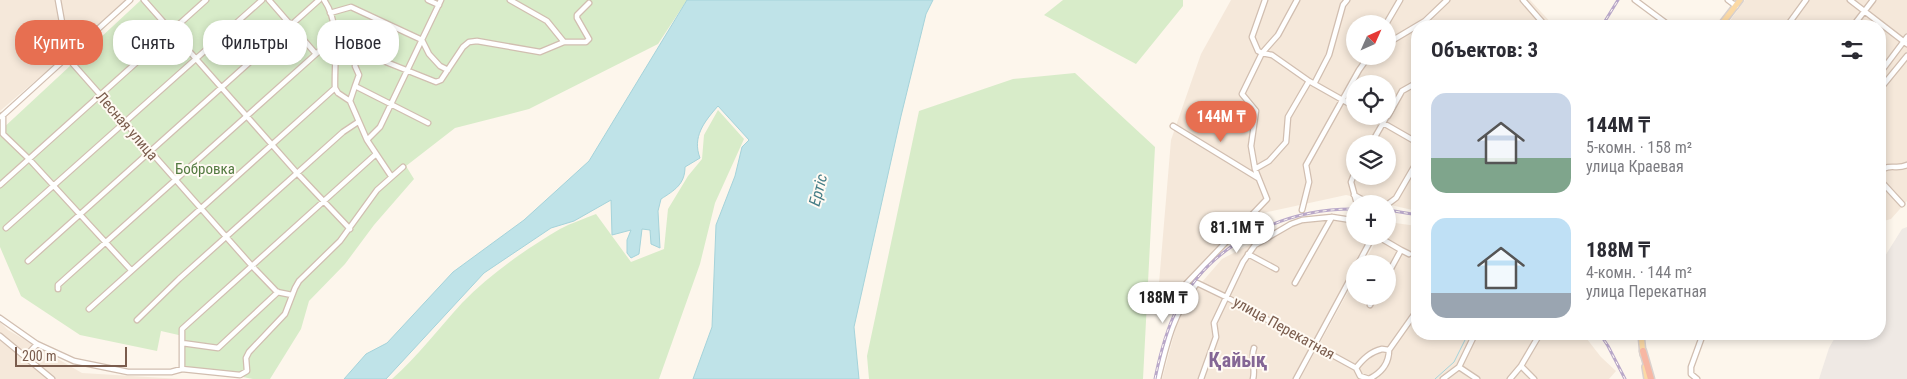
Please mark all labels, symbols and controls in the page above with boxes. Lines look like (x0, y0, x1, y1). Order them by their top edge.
north arrow (1346, 15, 1396, 65)
map controls (1346, 15, 1396, 305)
chip: Купить (15, 20, 103, 65)
chip: Снять (113, 20, 193, 65)
chip: Фильтры (203, 20, 307, 65)
chip: Новое (317, 20, 399, 65)
icon: filters (1838, 36, 1866, 64)
text: Объектов: 3 (1431, 38, 1538, 62)
button: locate (1346, 75, 1396, 125)
street label: Лесная улица (92, 88, 162, 164)
pin: 144M ₸ (1180, 100, 1262, 143)
text: 144M ₸ (1197, 107, 1245, 126)
icon: home (1471, 113, 1531, 173)
text: 144M ₸ (1586, 113, 1650, 137)
button: layers (1346, 135, 1396, 185)
text: 5-комн. · 158 m² (1586, 138, 1692, 157)
text: улица Краевая (1586, 157, 1684, 176)
park label: Бобровка (175, 160, 235, 178)
water label: Ертіс (805, 172, 831, 208)
button: + (1346, 195, 1396, 245)
pin: 81.1M ₸ (1191, 212, 1283, 254)
text: 81.1M ₸ (1210, 218, 1264, 237)
icon: home (1471, 238, 1531, 298)
text: 188M ₸ (1586, 238, 1650, 262)
button: − (1346, 255, 1396, 305)
text: 4-комн. · 144 m² (1586, 263, 1692, 282)
pin: 188M ₸ (1122, 282, 1204, 324)
text: улица Перекатная (1586, 282, 1707, 301)
text: 188M ₸ (1139, 288, 1187, 307)
street label: улица Перекатная (1230, 293, 1338, 363)
scale bar (15, 344, 128, 367)
text: 200 m (22, 348, 57, 364)
district label: Қайық (1209, 348, 1268, 372)

